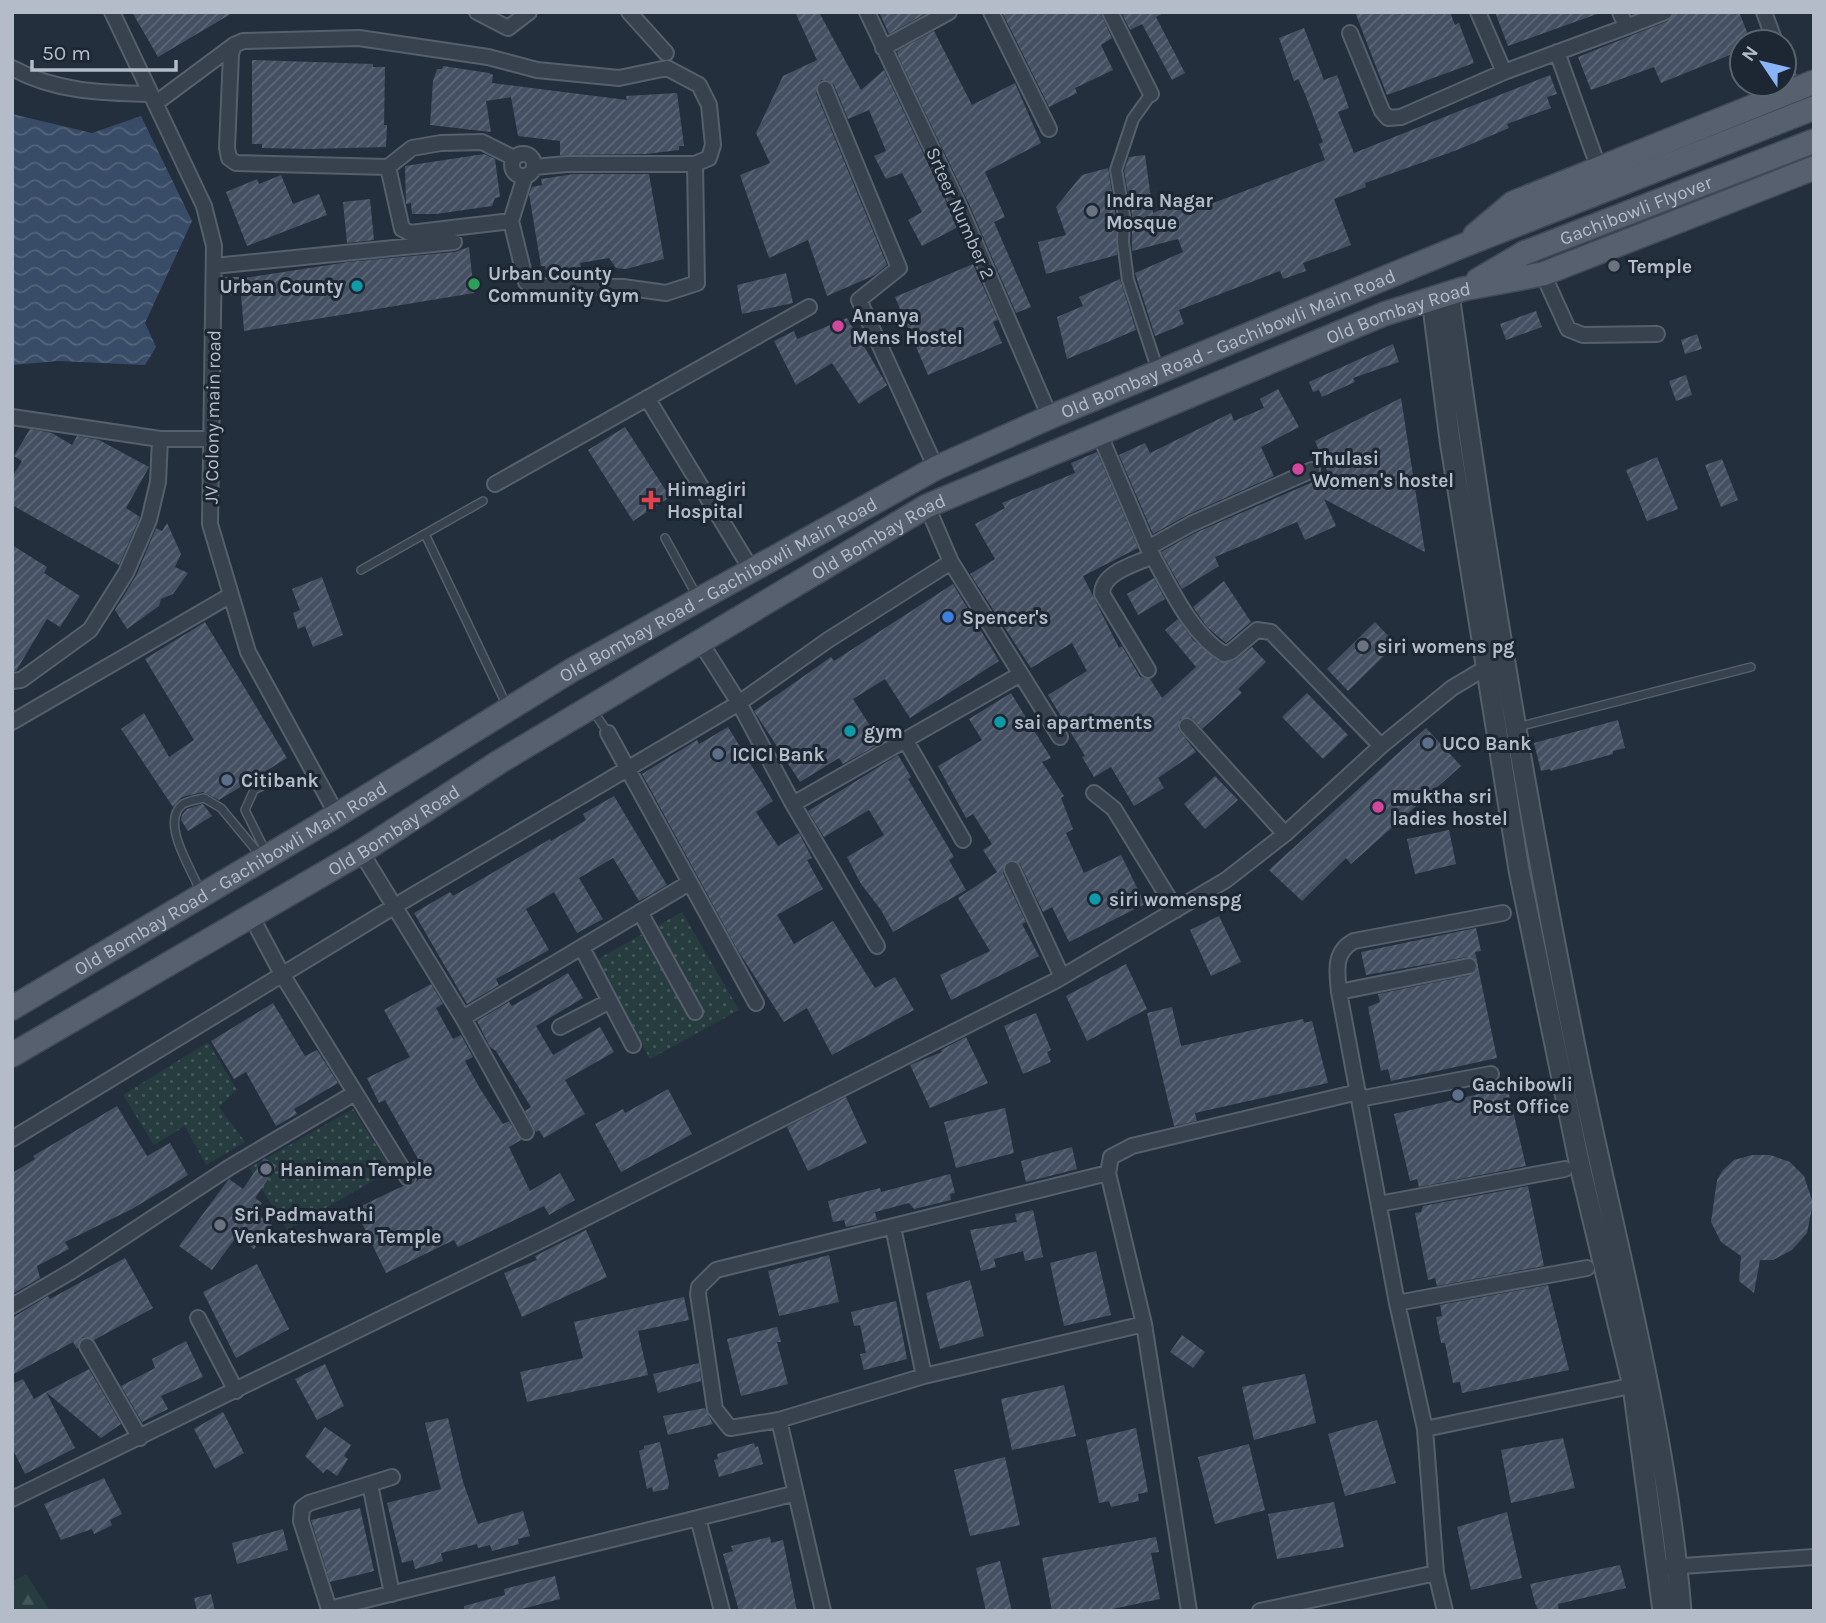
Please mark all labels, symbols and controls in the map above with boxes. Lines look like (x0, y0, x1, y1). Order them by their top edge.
scale bar (32, 28, 175, 72)
north arrow (1728, 28, 1798, 98)
text: 50 m (42, 41, 91, 65)
text: N (1737, 42, 1763, 66)
street label: Srteer Number 2 (921, 144, 999, 283)
street label: Gachibowli Flyover (1557, 171, 1715, 250)
place label: Indra Nagar Mosque (1106, 190, 1214, 234)
marker: Indra Nagar Mosque (1084, 203, 1100, 219)
place label: Temple (1628, 256, 1692, 278)
marker: Temple (1606, 258, 1622, 274)
place label: Urban County Community Gym (488, 263, 639, 307)
street label: Old Bombay Road - Gachibowli Main Road (1058, 265, 1399, 423)
place label: Urban County (219, 276, 343, 298)
marker: Urban County Community Gym (466, 276, 482, 292)
marker: Urban County (349, 278, 365, 294)
street label: Old Bombay Road (1323, 278, 1472, 349)
place label: Ananya Mens Hostel (852, 305, 963, 349)
marker: Ananya Mens Hostel (830, 318, 846, 334)
street label: JV Colony main road (200, 330, 226, 504)
place label: Thulasi Women's hostel (1312, 448, 1454, 492)
marker: Thulasi Women's hostel (1290, 461, 1306, 477)
place label: Himagiri Hospital (667, 479, 747, 523)
street label: Old Bombay Road (807, 489, 949, 585)
marker: Himagiri Hospital (641, 490, 661, 510)
street label: Old Bombay Road - Gachibowli Main Road (555, 493, 881, 687)
place label: Spencer's (962, 607, 1049, 629)
marker: Spencer's (940, 609, 956, 625)
place label: siri womens pg (1377, 636, 1514, 658)
marker: siri womens pg (1355, 638, 1371, 654)
place label: sai apartments (1014, 712, 1152, 734)
marker: sai apartments (992, 714, 1008, 730)
place label: gym (864, 721, 903, 743)
marker: gym (842, 723, 858, 739)
place label: UCO Bank (1442, 733, 1531, 755)
marker: UCO Bank (1420, 735, 1436, 751)
place label: ICICI Bank (732, 744, 825, 766)
marker: ICICI Bank (710, 746, 726, 762)
place label: Citibank (241, 770, 319, 792)
marker: Citibank (219, 772, 235, 788)
street label: Old Bombay Road - Gachibowli Main Road (70, 777, 391, 981)
street label: Old Bombay Road (324, 781, 464, 881)
place label: muktha sri ladies hostel (1392, 786, 1508, 830)
marker: muktha sri ladies hostel (1370, 799, 1386, 815)
place label: siri womenspg (1109, 889, 1242, 911)
marker: siri womenspg (1087, 891, 1103, 907)
place label: Gachibowli Post Office (1472, 1074, 1573, 1118)
marker: Gachibowli Post Office (1450, 1087, 1466, 1103)
place label: Haniman Temple (280, 1159, 432, 1181)
marker: Haniman Temple (258, 1161, 274, 1177)
place label: Sri Padmavathi Venkateshwara Temple (234, 1204, 441, 1248)
marker: Sri Padmavathi Venkateshwara Temple (212, 1217, 228, 1233)

